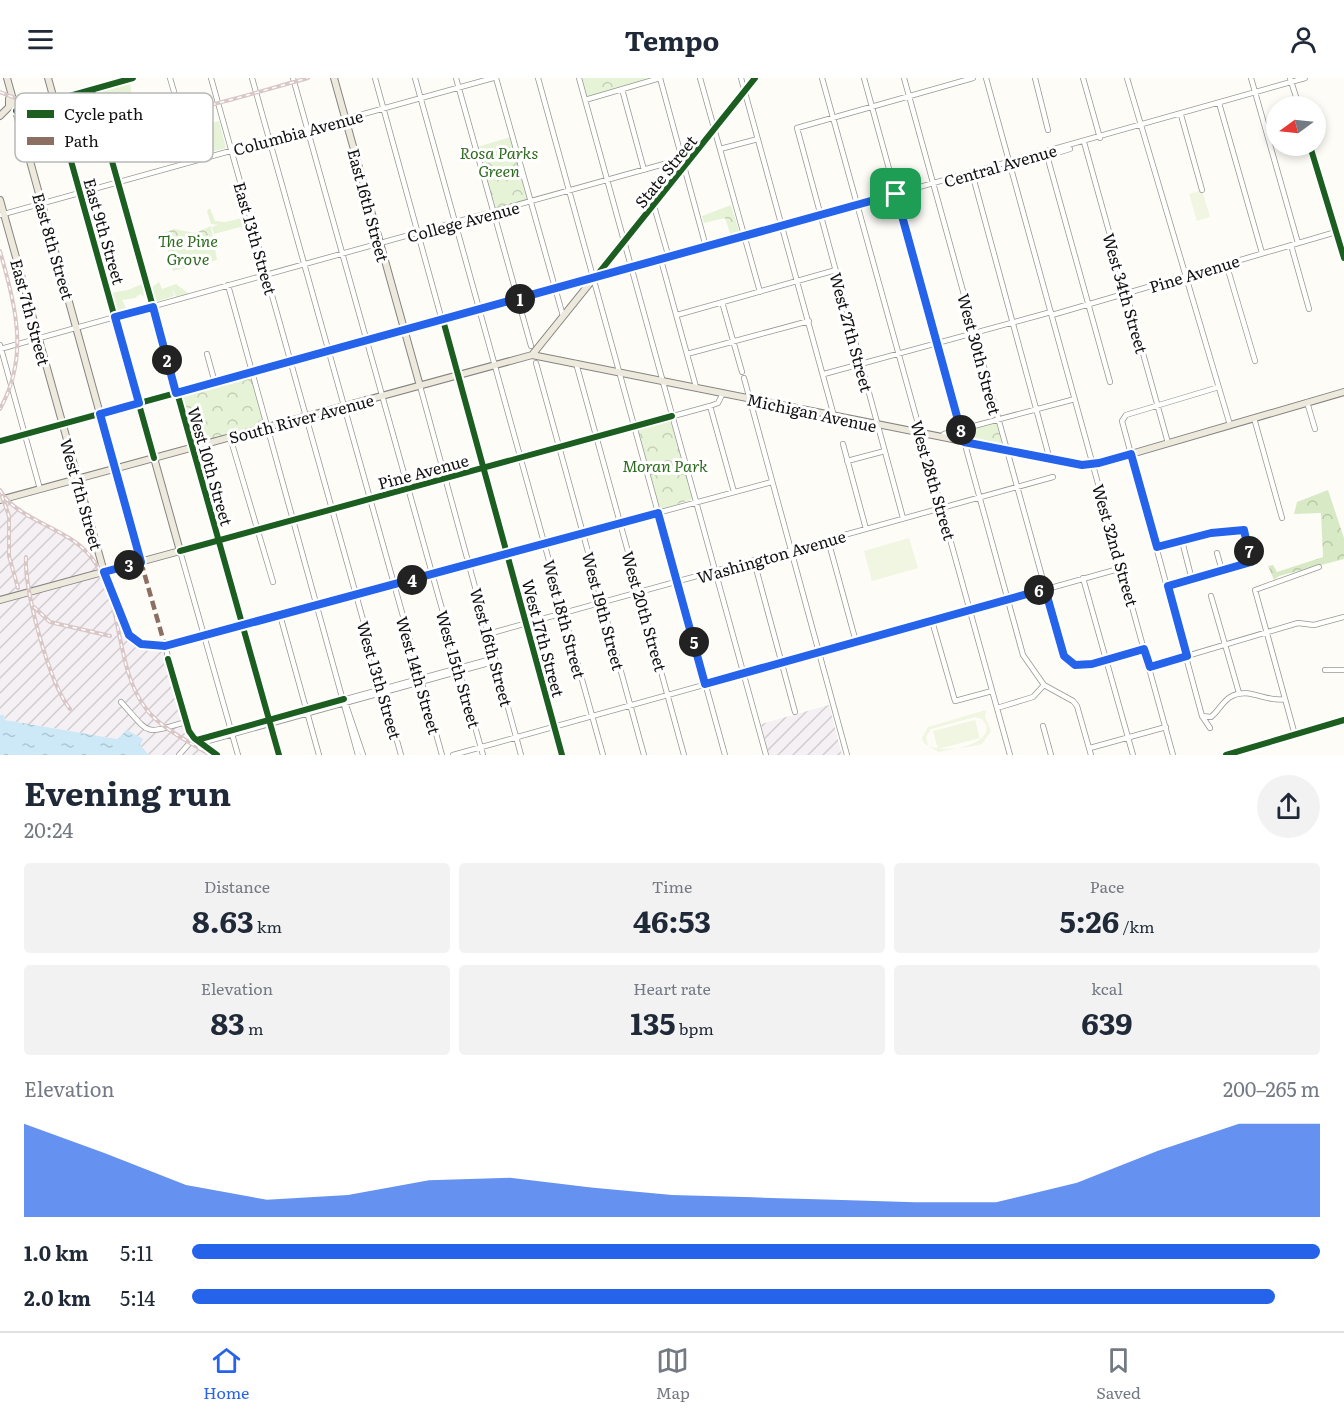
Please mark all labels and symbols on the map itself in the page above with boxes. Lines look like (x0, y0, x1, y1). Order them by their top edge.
legend (15, 93, 213, 162)
north arrow (1266, 96, 1326, 156)
text: Cycle path (64, 101, 144, 125)
street label: Columbia Avenue (230, 103, 366, 161)
text: Path (64, 128, 99, 152)
street label: State Street (628, 129, 702, 213)
street label: Central Avenue (941, 137, 1059, 193)
park label: Rosa Parks Green (460, 140, 538, 182)
street label: East 16th Street (342, 146, 396, 265)
pin (870, 168, 921, 219)
street label: East 9th Street (78, 175, 132, 288)
street label: East 13th Street (228, 179, 284, 298)
street label: East 8th Street (27, 190, 81, 303)
street label: College Avenue (404, 194, 522, 248)
park label: The Pine Grove (158, 228, 218, 270)
street label: West 34th Street (1097, 230, 1155, 357)
street label: Pine Avenue (1146, 248, 1242, 298)
street label: East 7th Street (5, 256, 57, 369)
street label: West 27th Street (824, 270, 880, 395)
pin: 1 (505, 284, 535, 314)
street label: West 30th Street (952, 291, 1008, 418)
pin: 2 (152, 345, 182, 375)
street label: South River Avenue (226, 387, 376, 449)
street label: Michigan Avenue (745, 387, 879, 437)
street label: West 10th Street (183, 404, 240, 529)
pin: 8 (946, 415, 976, 445)
street label: West 28th Street (908, 418, 960, 542)
street label: West 7th Street (55, 435, 110, 553)
street label: Pine Avenue (375, 447, 471, 495)
park label: Moran Park (622, 453, 708, 477)
street label: West 32nd Street (1087, 481, 1145, 610)
street label: Washington Avenue (694, 523, 848, 589)
pin: 7 (1234, 536, 1264, 566)
street label: West 20th Street (616, 548, 674, 675)
street label: West 19th Street (577, 549, 631, 673)
pin: 3 (114, 550, 144, 580)
street label: West 18th Street (538, 557, 593, 682)
pin: 4 (397, 565, 427, 595)
pin: 6 (1024, 575, 1054, 605)
street label: West 17th Street (517, 576, 571, 700)
street label: West 16th Street (465, 585, 520, 710)
street label: West 15th Street (431, 607, 487, 731)
street label: West 14th Street (391, 613, 447, 737)
street label: West 13th Street (352, 618, 409, 742)
pin: 5 (679, 627, 709, 657)

